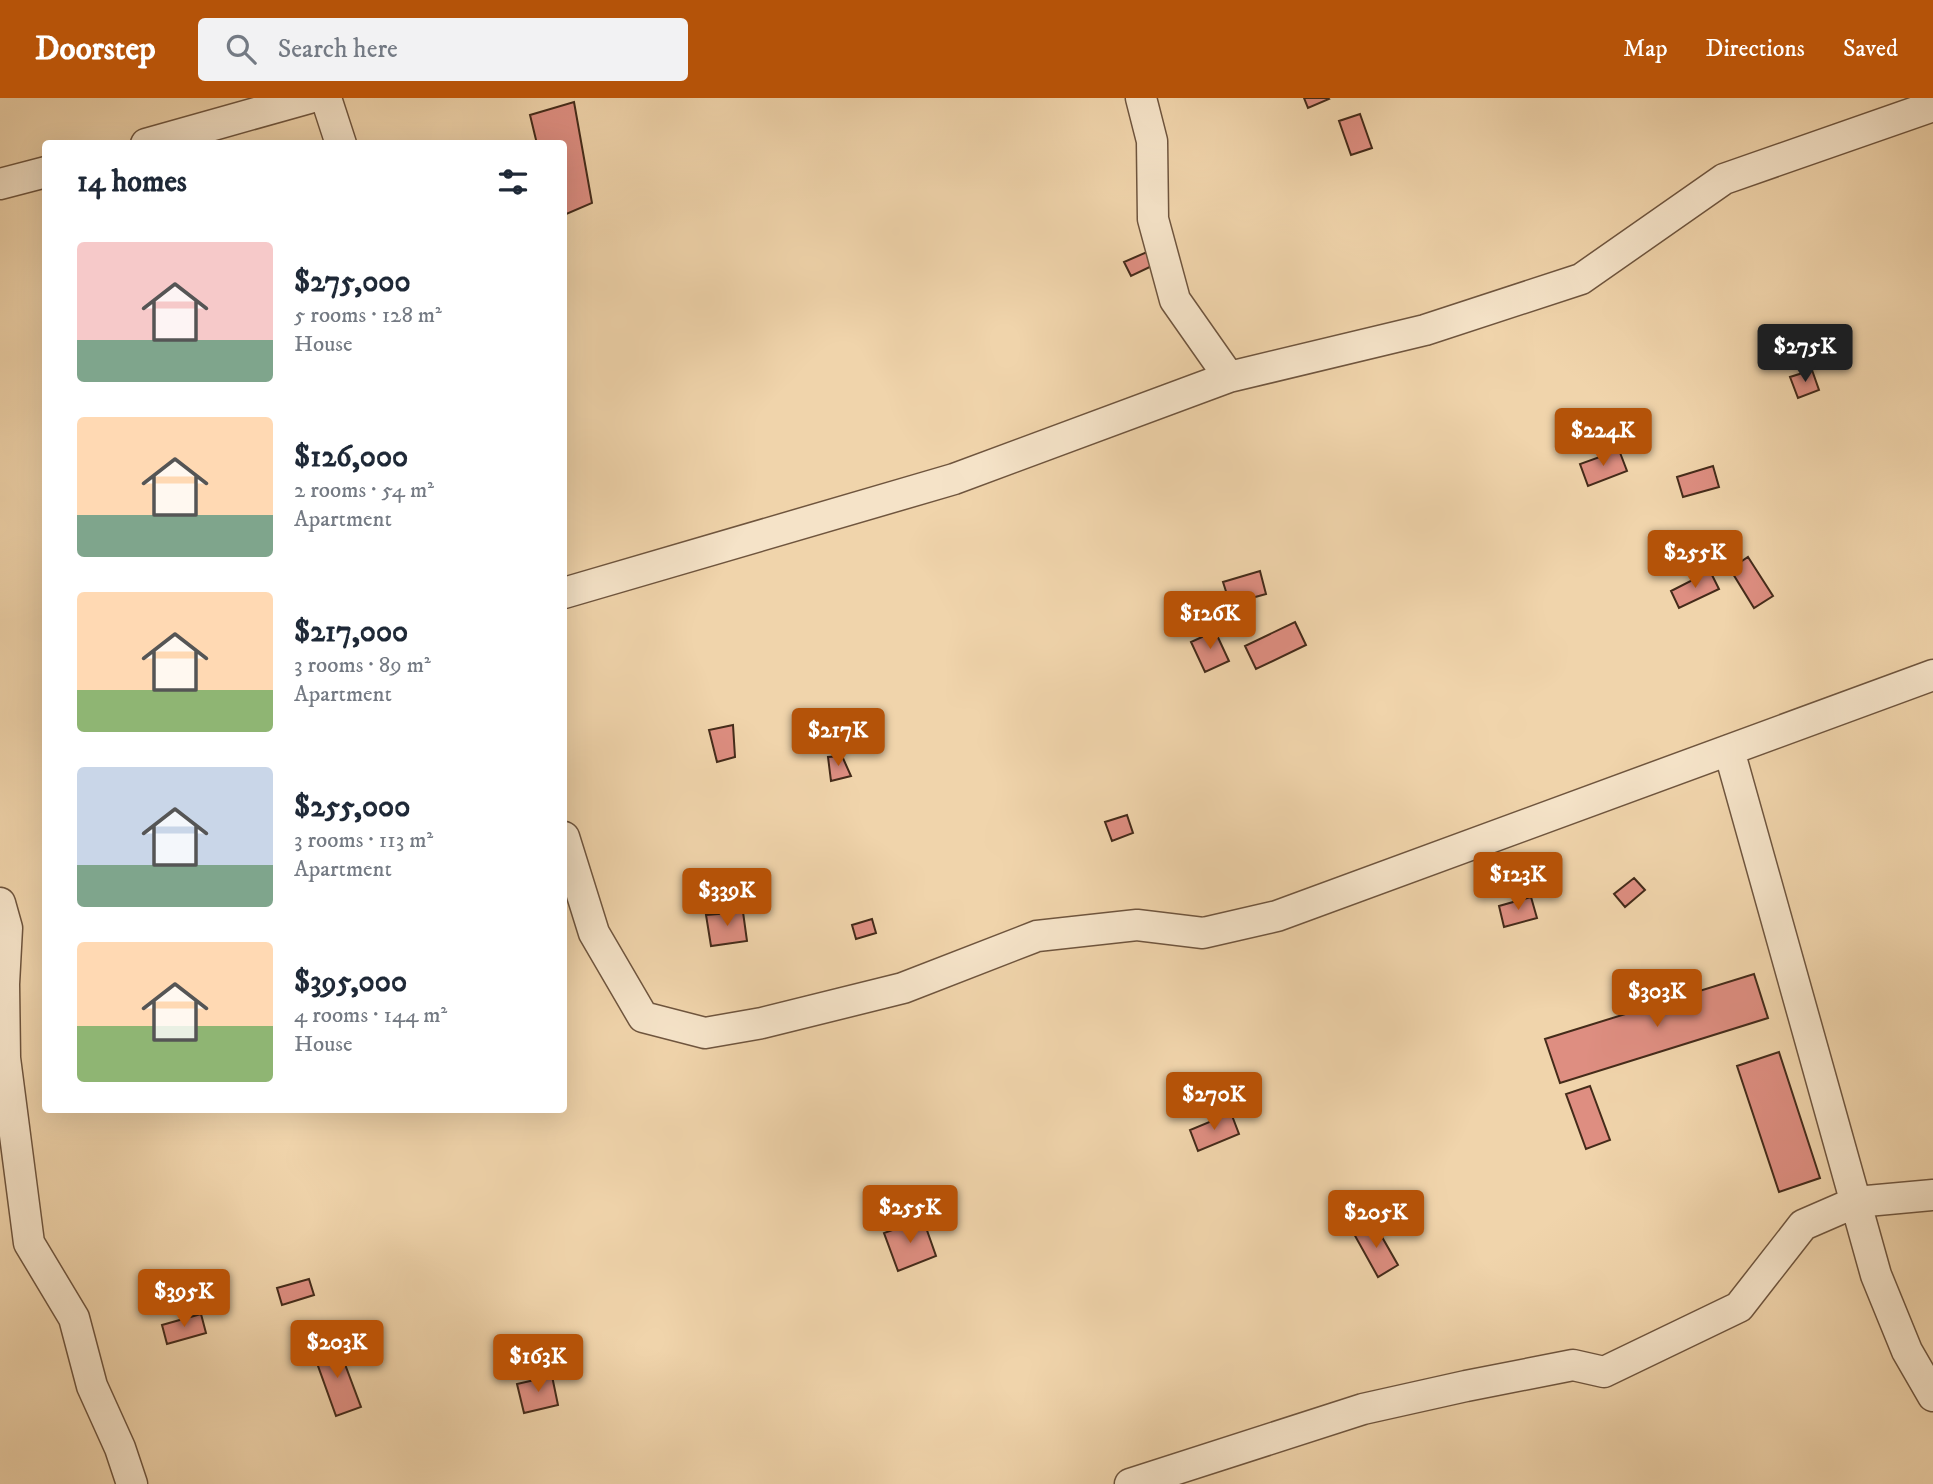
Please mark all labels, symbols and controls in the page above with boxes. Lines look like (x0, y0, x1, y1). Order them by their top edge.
search box (198, 18, 688, 81)
text: Doorstep (35, 29, 156, 70)
icon: search (222, 30, 260, 68)
text: Search here (278, 33, 398, 66)
text: Map (1623, 34, 1668, 64)
text: Directions (1706, 34, 1805, 64)
text: Saved (1843, 34, 1898, 64)
icon: filters (494, 163, 532, 201)
text: 14 homes (77, 164, 187, 201)
text: $275,000 (294, 264, 411, 301)
icon: home (133, 270, 217, 354)
text: 5 rooms · 128 m² (294, 301, 442, 330)
pin: $275K (1756, 324, 1854, 384)
text: House (294, 330, 352, 359)
text: $275K (1774, 332, 1836, 361)
pin: $224K (1554, 408, 1652, 468)
text: $224K (1571, 416, 1635, 445)
text: $126,000 (294, 439, 408, 476)
icon: home (133, 445, 217, 529)
text: 2 rooms · 54 m² (294, 476, 434, 505)
text: Apartment (294, 505, 392, 534)
pin: $255K (1646, 531, 1744, 590)
text: $255K (1664, 538, 1726, 567)
pin: $126K (1161, 592, 1259, 651)
text: $126K (1180, 599, 1240, 628)
text: $217,000 (294, 614, 408, 651)
icon: home (133, 620, 217, 704)
text: 3 rooms · 89 m² (294, 651, 431, 680)
text: Apartment (294, 680, 392, 709)
pin: $217K (789, 708, 887, 768)
text: $217K (808, 716, 868, 745)
text: $255,000 (294, 789, 410, 826)
icon: home (133, 795, 217, 879)
text: 3 rooms · 113 m² (294, 826, 433, 855)
pin: $123K (1469, 852, 1567, 912)
text: Apartment (294, 855, 392, 884)
text: $123K (1489, 860, 1547, 889)
pin: $339K (678, 868, 776, 928)
text: $339K (698, 876, 756, 905)
text: $395,000 (294, 964, 407, 1001)
icon: home (133, 970, 217, 1054)
pin: $303K (1608, 970, 1706, 1029)
text: $303K (1628, 977, 1686, 1006)
text: 4 rooms · 144 m² (294, 1001, 447, 1030)
text: House (294, 1030, 352, 1059)
pin: $270K (1165, 1072, 1263, 1132)
text: $270K (1182, 1080, 1246, 1109)
pin: $255K (861, 1186, 959, 1245)
pin: $205K (1327, 1190, 1425, 1250)
text: $255K (879, 1193, 941, 1222)
text: $205K (1344, 1198, 1408, 1227)
pin: $395K (135, 1270, 233, 1329)
text: $395K (154, 1277, 214, 1306)
pin: $203K (288, 1320, 386, 1380)
text: $203K (307, 1328, 367, 1357)
pin: $163K (489, 1334, 587, 1394)
text: $163K (509, 1342, 567, 1371)

